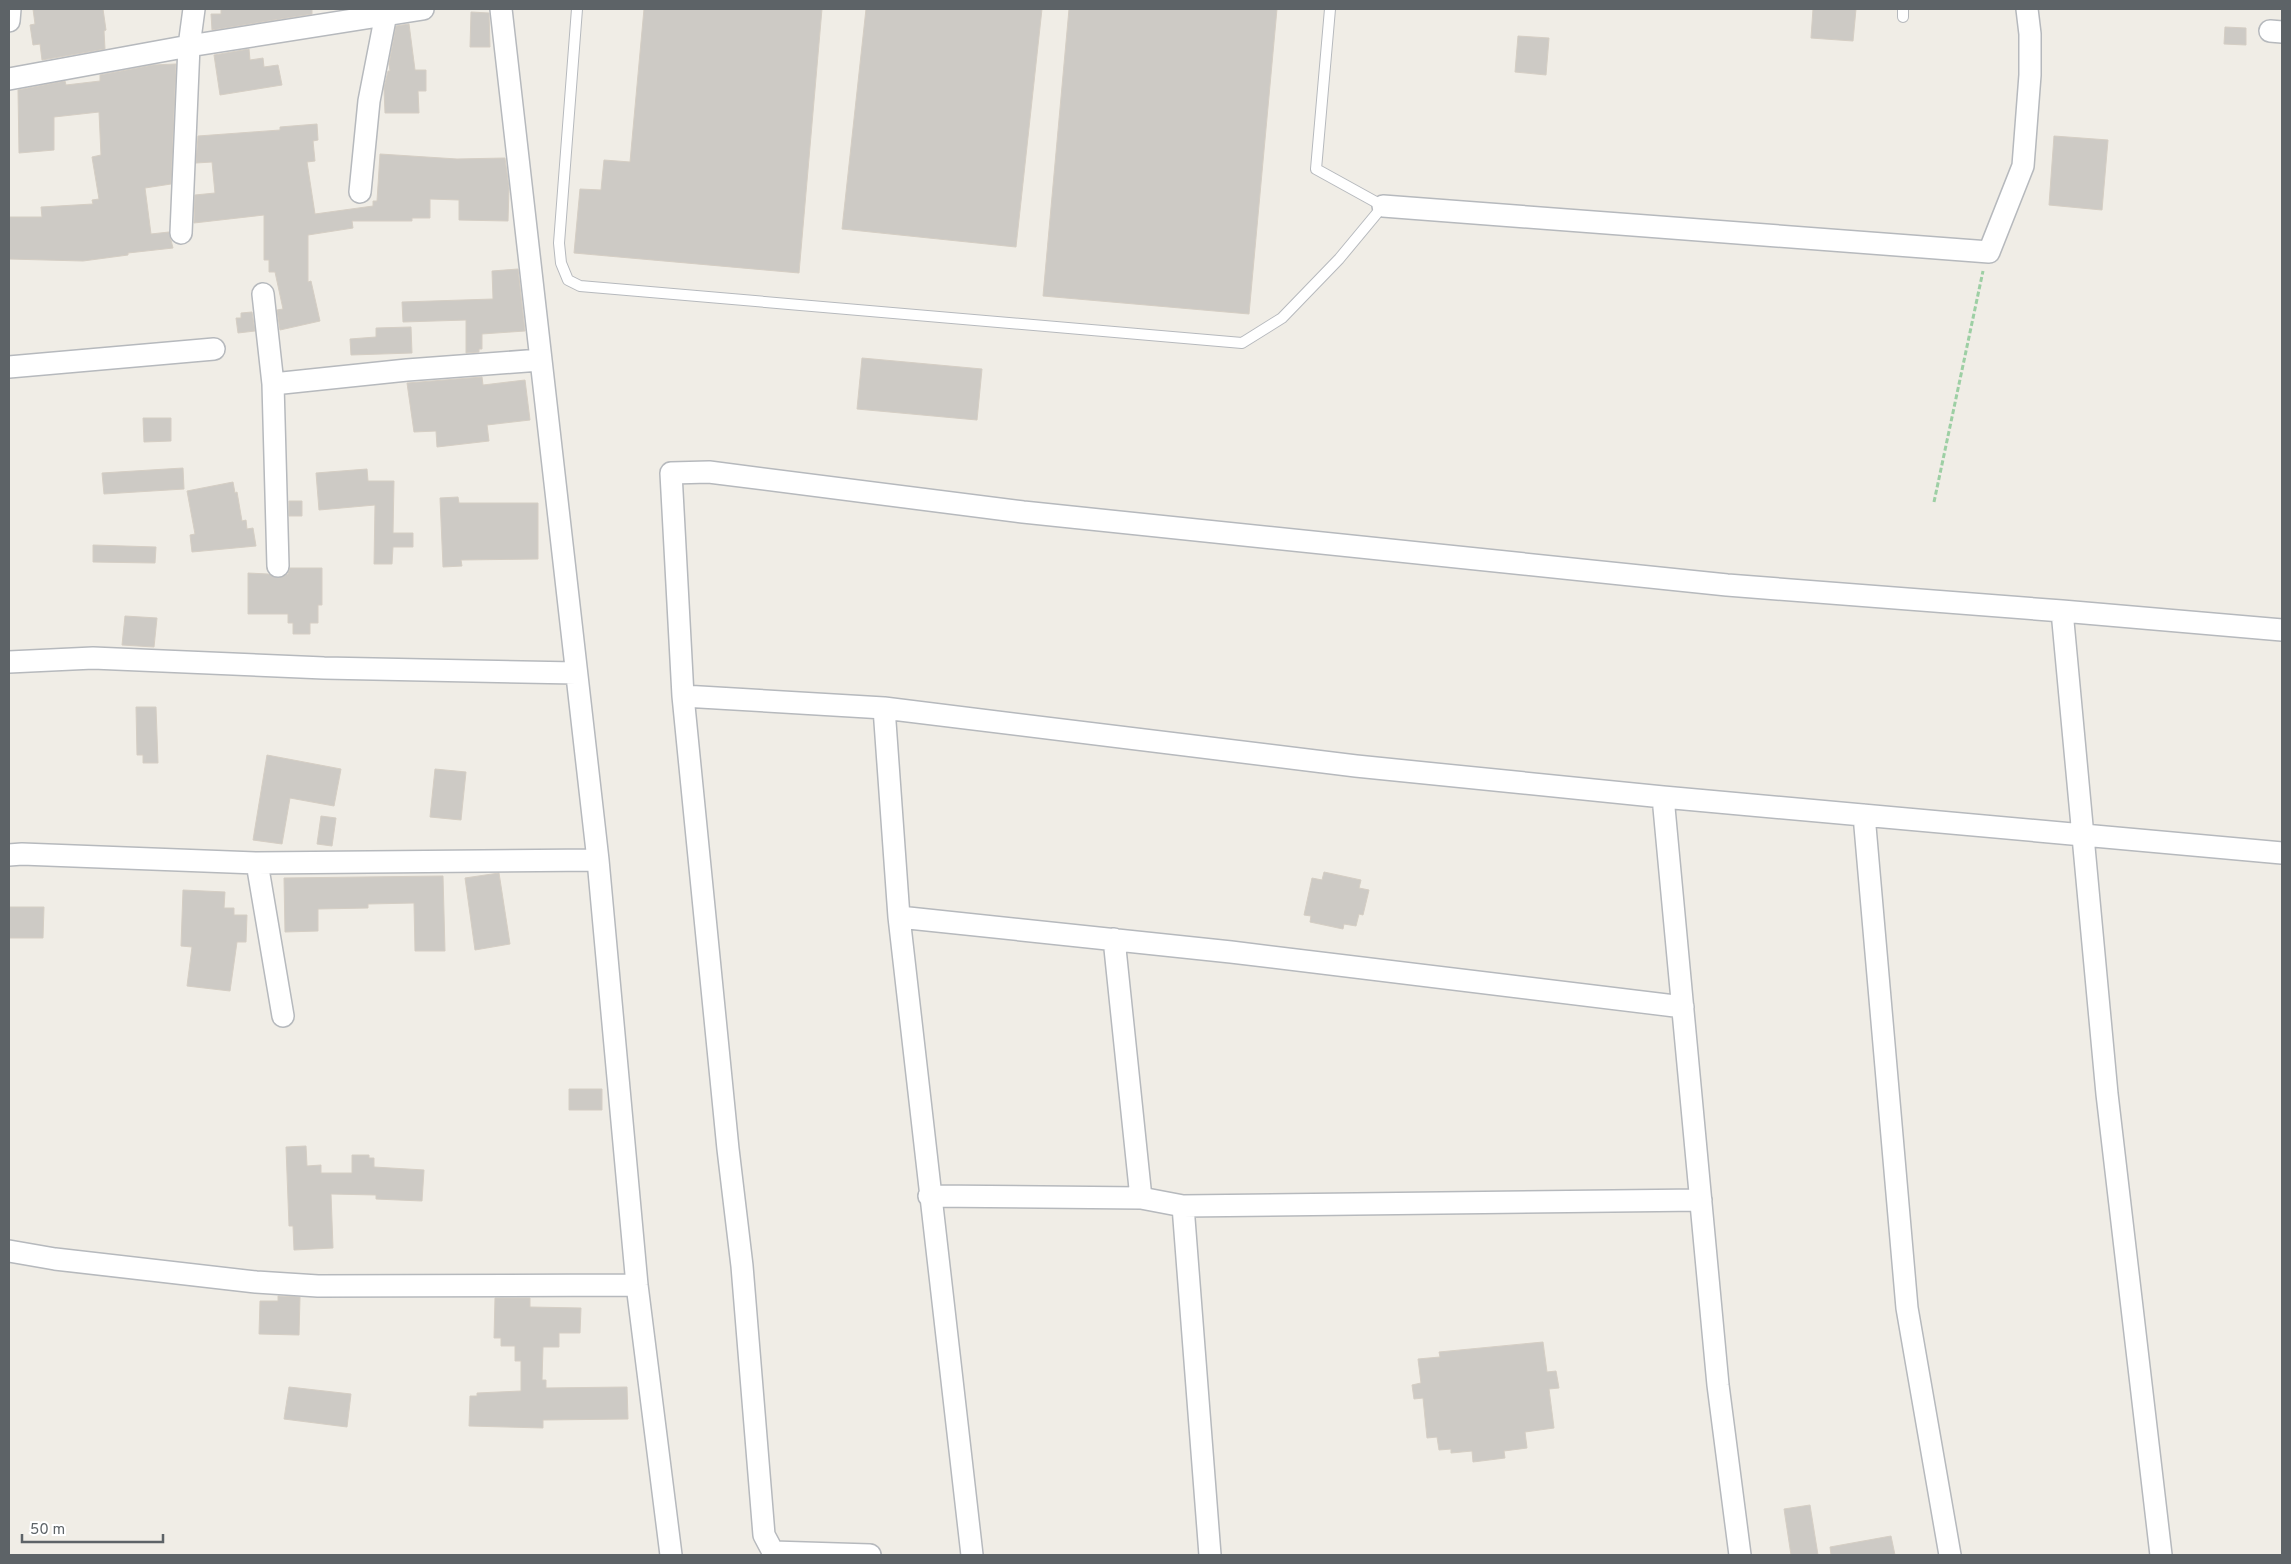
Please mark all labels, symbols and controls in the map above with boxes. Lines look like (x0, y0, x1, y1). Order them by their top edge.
scale bar (22, 1512, 164, 1544)
text: 50 m (30, 1521, 65, 1540)

